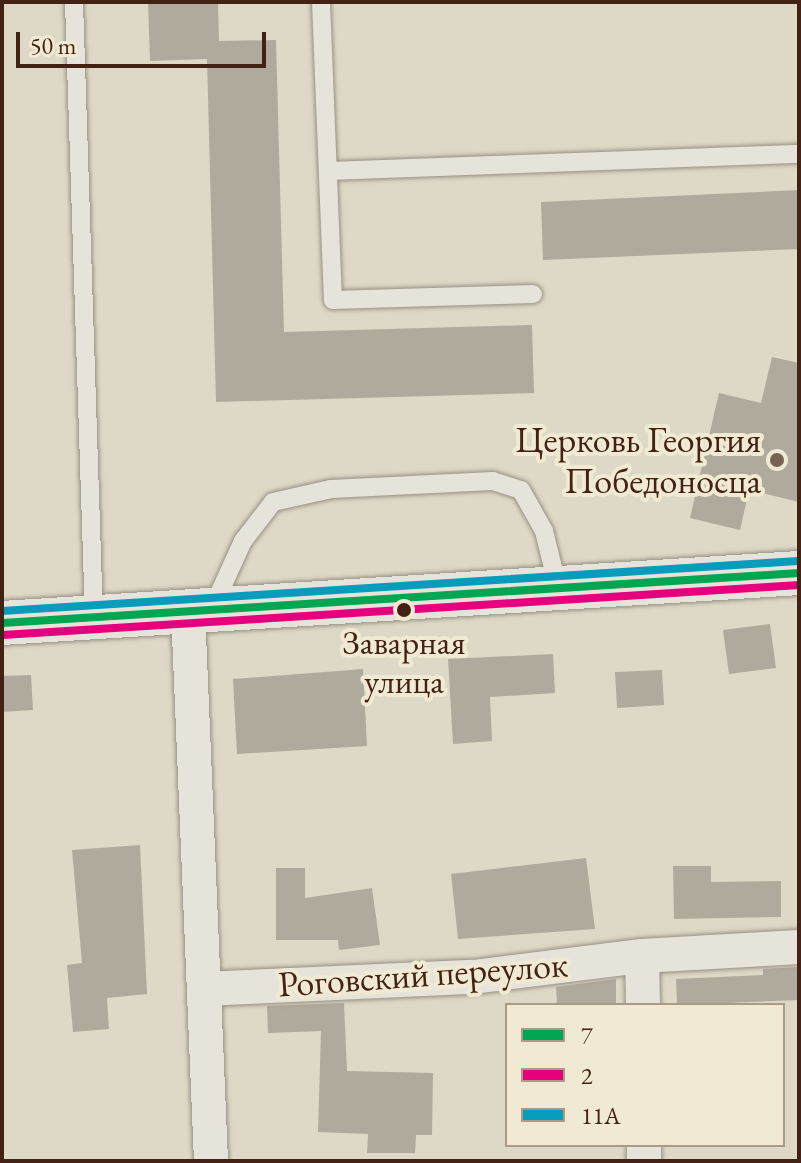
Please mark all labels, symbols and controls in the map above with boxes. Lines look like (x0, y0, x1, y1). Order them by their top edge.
scale bar (20, 16, 270, 66)
text: 50 m (30, 30, 77, 61)
place label: Церковь Георгия Победоносца (516, 417, 761, 502)
marker: Церковь Георгия Победоносца (768, 451, 786, 469)
marker: Заварная улица (396, 602, 412, 618)
place label: Заварная улица (342, 622, 466, 702)
street label: Роговский переулок (277, 942, 569, 1006)
legend (505, 1003, 785, 1147)
text: 7 (581, 1020, 593, 1051)
text: 2 (581, 1060, 593, 1091)
text: 11А (581, 1100, 621, 1131)

